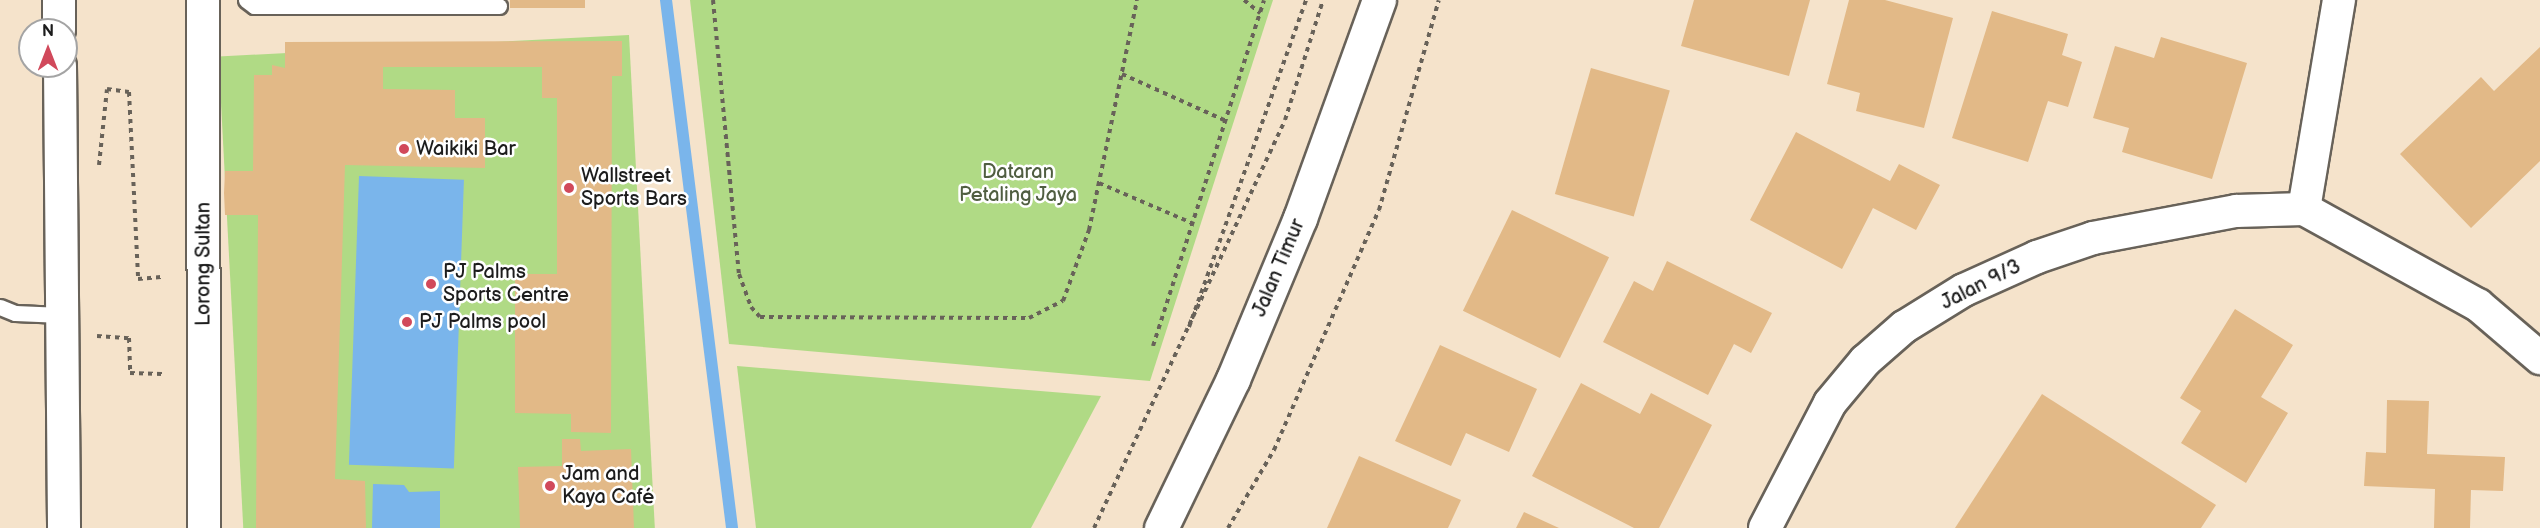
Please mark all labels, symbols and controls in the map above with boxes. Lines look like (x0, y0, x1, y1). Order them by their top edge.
north arrow (18, 18, 78, 78)
text: N (42, 22, 54, 41)
place label: Waikiki Bar (416, 137, 516, 161)
marker: Waikiki Bar (397, 142, 411, 156)
park label: Dataran Petaling Jaya (958, 161, 1078, 208)
place label: Wallstreet Sports Bars (581, 164, 687, 211)
marker: Wallstreet Sports Bars (562, 181, 576, 195)
street label: Lorong Sultan (192, 202, 216, 326)
street label: Jalan Timur (1248, 215, 1310, 321)
street label: Jalan 9/3 (1937, 255, 2025, 315)
place label: PJ Palms Sports Centre (443, 260, 569, 307)
marker: PJ Palms Sports Centre (424, 277, 438, 291)
place label: PJ Palms pool (419, 310, 546, 334)
marker: PJ Palms pool (400, 315, 414, 329)
place label: Jam and Kaya Café (562, 462, 654, 509)
marker: Jam and Kaya Café (543, 479, 557, 493)

